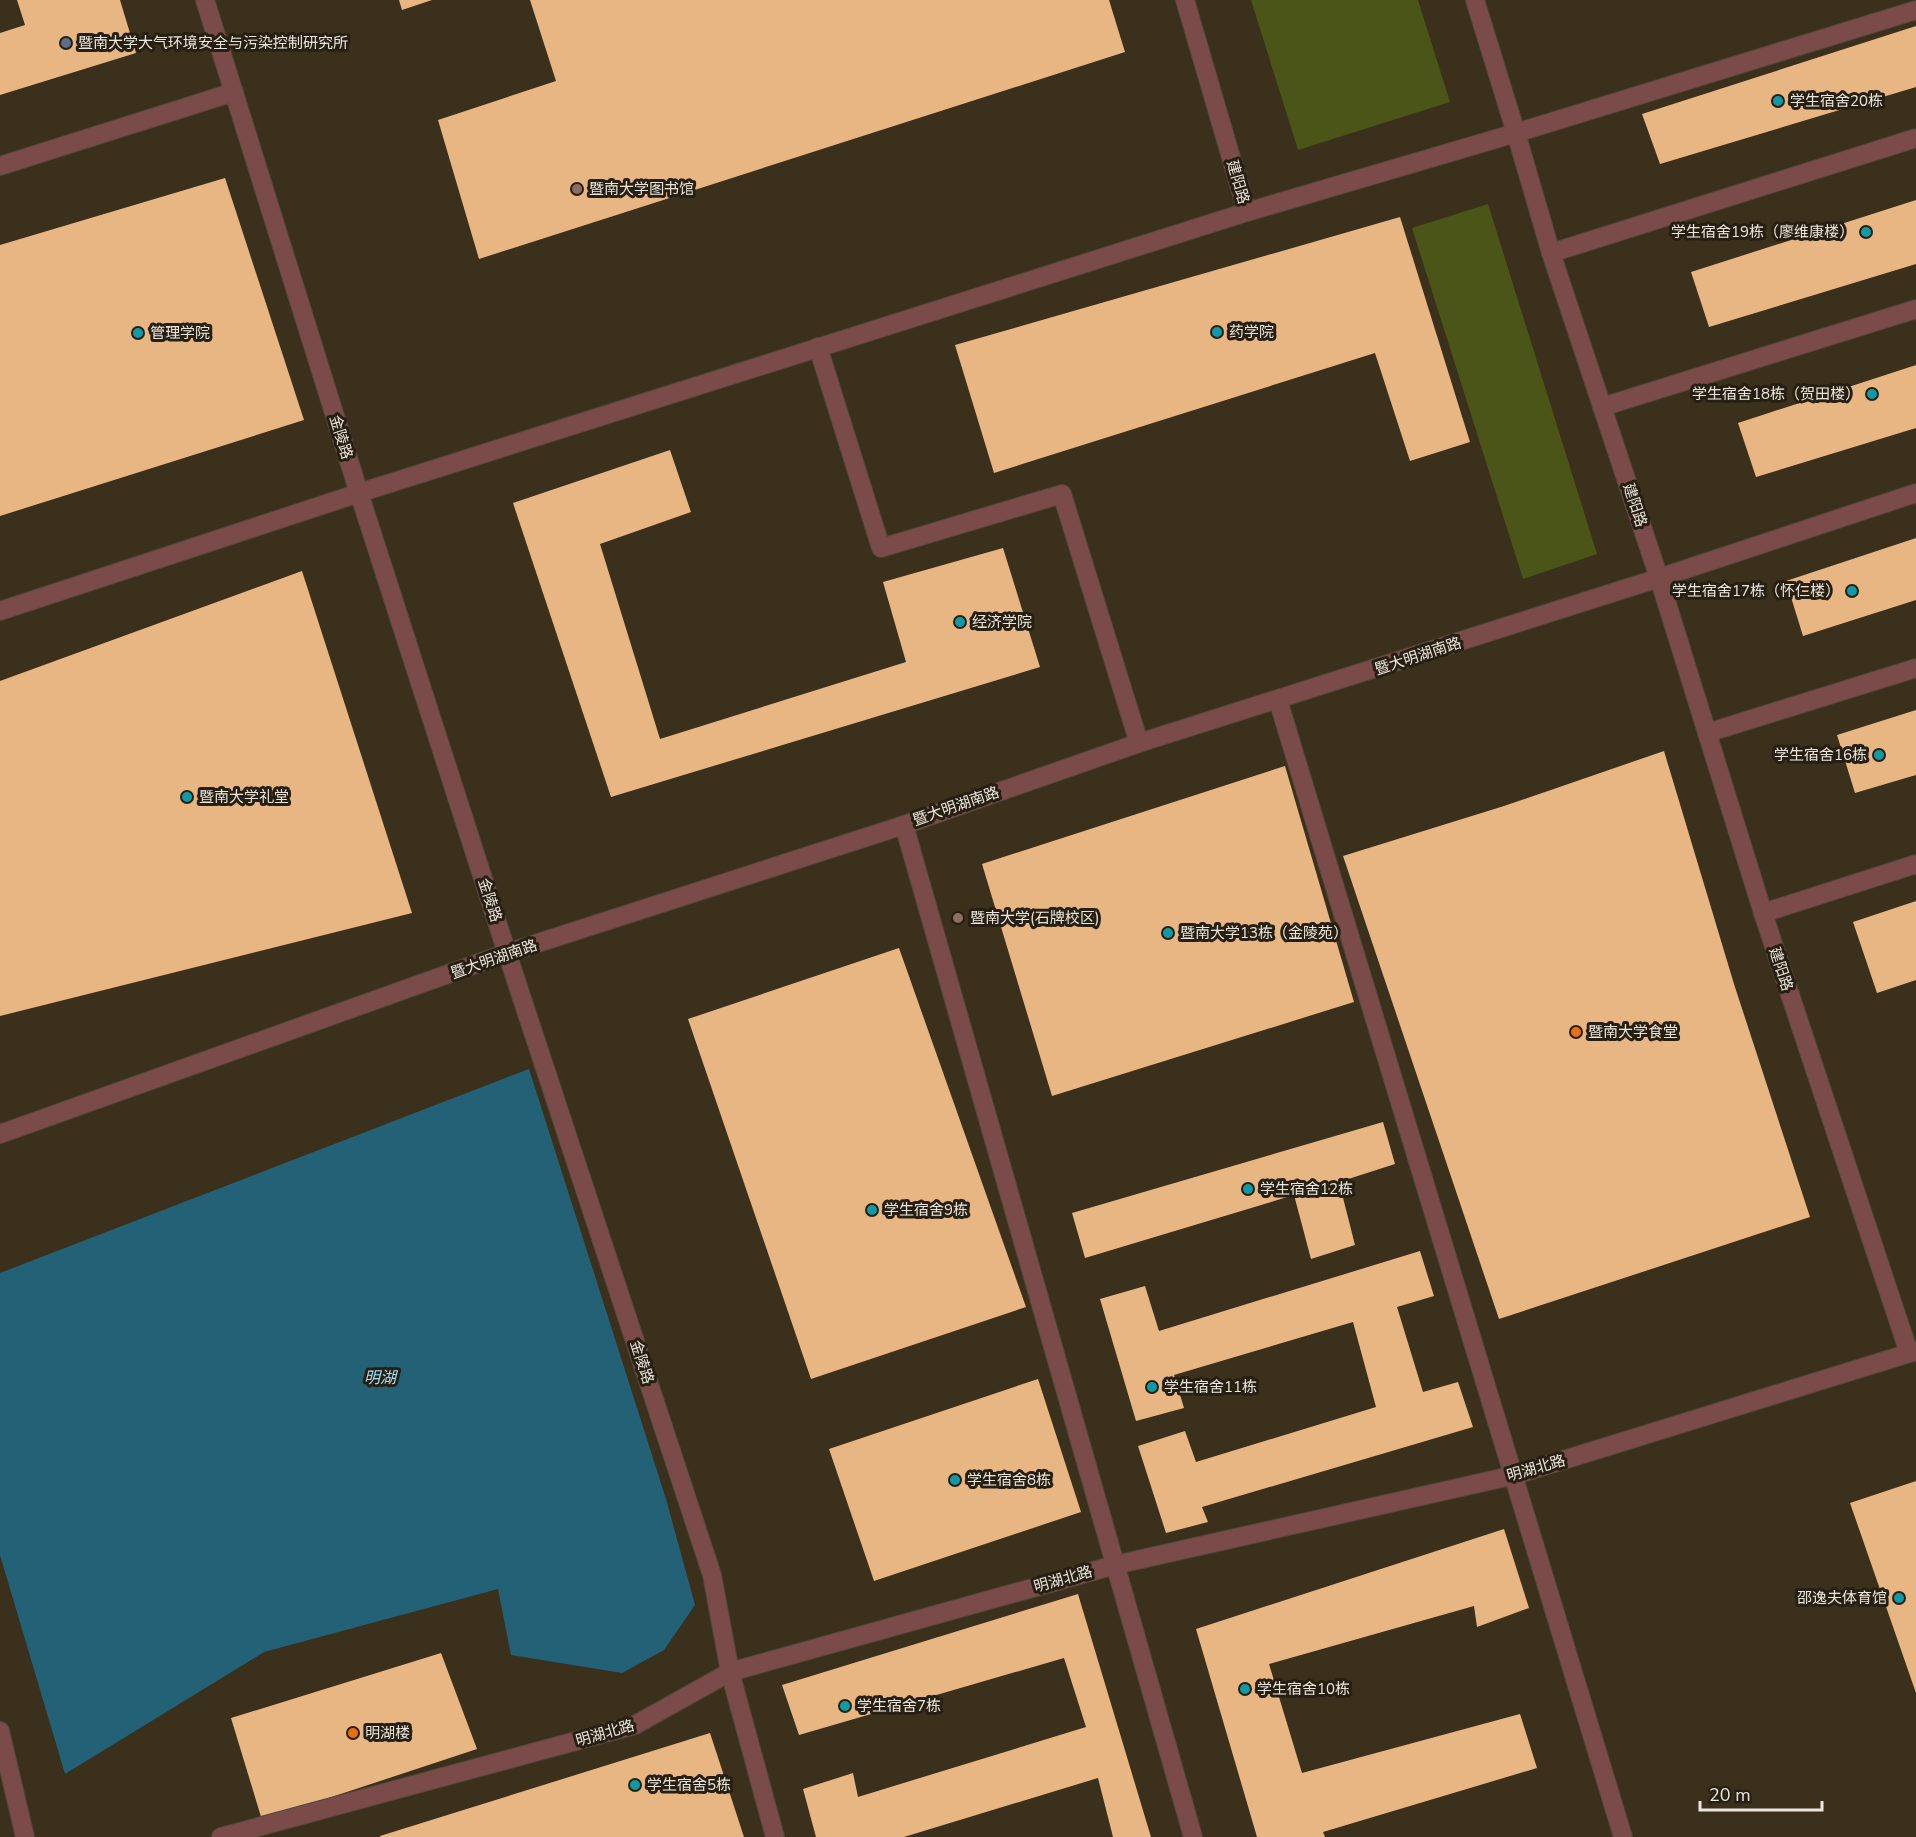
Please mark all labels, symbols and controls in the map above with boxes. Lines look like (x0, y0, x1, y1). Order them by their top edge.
place label: 暨南大学大气环境安全与污染控制研究所 (78, 33, 348, 53)
marker: 暨南大学大气环境安全与污染控制研究所 (59, 36, 73, 50)
place label: 学生宿舍20栋 (1790, 91, 1883, 111)
marker: 学生宿舍20栋 (1771, 94, 1785, 108)
street label: 建阳路 (1222, 158, 1254, 206)
place label: 暨南大学图书馆 (589, 179, 694, 199)
marker: 暨南大学图书馆 (570, 182, 584, 196)
place label: 学生宿舍19栋（廖维康楼） (1671, 222, 1854, 242)
marker: 学生宿舍19栋（廖维康楼） (1859, 225, 1873, 239)
place label: 药学院 (1229, 322, 1274, 342)
place label: 管理学院 (150, 323, 210, 343)
marker: 药学院 (1210, 325, 1224, 339)
marker: 管理学院 (131, 326, 145, 340)
place label: 学生宿舍18栋（贺田楼） (1692, 384, 1860, 404)
marker: 学生宿舍18栋（贺田楼） (1865, 387, 1879, 401)
street label: 金陵路 (325, 413, 357, 461)
street label: 建阳路 (1619, 481, 1651, 529)
place label: 学生宿舍17栋（怀仁楼） (1672, 581, 1840, 601)
marker: 学生宿舍17栋（怀仁楼） (1845, 584, 1859, 598)
place label: 经济学院 (972, 612, 1032, 632)
marker: 经济学院 (953, 615, 967, 629)
street label: 暨大明湖南路 (1372, 633, 1464, 679)
place label: 学生宿舍16栋 (1774, 745, 1867, 765)
marker: 学生宿舍16栋 (1872, 748, 1886, 762)
street label: 暨大明湖南路 (910, 782, 1002, 830)
place label: 暨南大学礼堂 (199, 787, 289, 807)
marker: 暨南大学礼堂 (180, 790, 194, 804)
street label: 金陵路 (474, 876, 506, 924)
place label: 暨南大学(石牌校区) (970, 908, 1100, 928)
marker: 暨南大学(石牌校区) (951, 911, 965, 925)
place label: 暨南大学13栋（金陵苑） (1180, 923, 1348, 943)
marker: 暨南大学13栋（金陵苑） (1161, 926, 1175, 940)
street label: 暨大明湖南路 (448, 935, 540, 983)
street label: 建阳路 (1765, 945, 1797, 993)
place label: 暨南大学食堂 (1588, 1022, 1678, 1042)
marker: 暨南大学食堂 (1569, 1025, 1583, 1039)
place label: 学生宿舍12栋 (1260, 1179, 1353, 1199)
marker: 学生宿舍12栋 (1241, 1182, 1255, 1196)
place label: 学生宿舍9栋 (884, 1200, 968, 1220)
marker: 学生宿舍9栋 (865, 1203, 879, 1217)
street label: 金陵路 (626, 1338, 658, 1386)
water label: 明湖 (364, 1367, 399, 1389)
place label: 学生宿舍11栋 (1164, 1377, 1257, 1397)
marker: 学生宿舍11栋 (1145, 1380, 1159, 1394)
street label: 明湖北路 (1504, 1450, 1568, 1486)
place label: 学生宿舍8栋 (967, 1470, 1051, 1490)
marker: 学生宿舍8栋 (948, 1473, 962, 1487)
street label: 明湖北路 (1031, 1561, 1095, 1597)
place label: 邵逸夫体育馆 (1797, 1588, 1887, 1608)
marker: 邵逸夫体育馆 (1892, 1591, 1906, 1605)
place label: 学生宿舍10栋 (1257, 1679, 1350, 1699)
marker: 学生宿舍10栋 (1238, 1682, 1252, 1696)
place label: 学生宿舍7栋 (857, 1696, 941, 1716)
marker: 学生宿舍7栋 (838, 1699, 852, 1713)
street label: 明湖北路 (573, 1715, 637, 1751)
place label: 明湖楼 (365, 1723, 410, 1743)
marker: 明湖楼 (346, 1726, 360, 1740)
scale bar (1700, 1774, 1822, 1812)
place label: 学生宿舍5栋 (647, 1775, 731, 1795)
marker: 学生宿舍5栋 (628, 1778, 642, 1792)
text: 20 m (1709, 1783, 1751, 1807)

